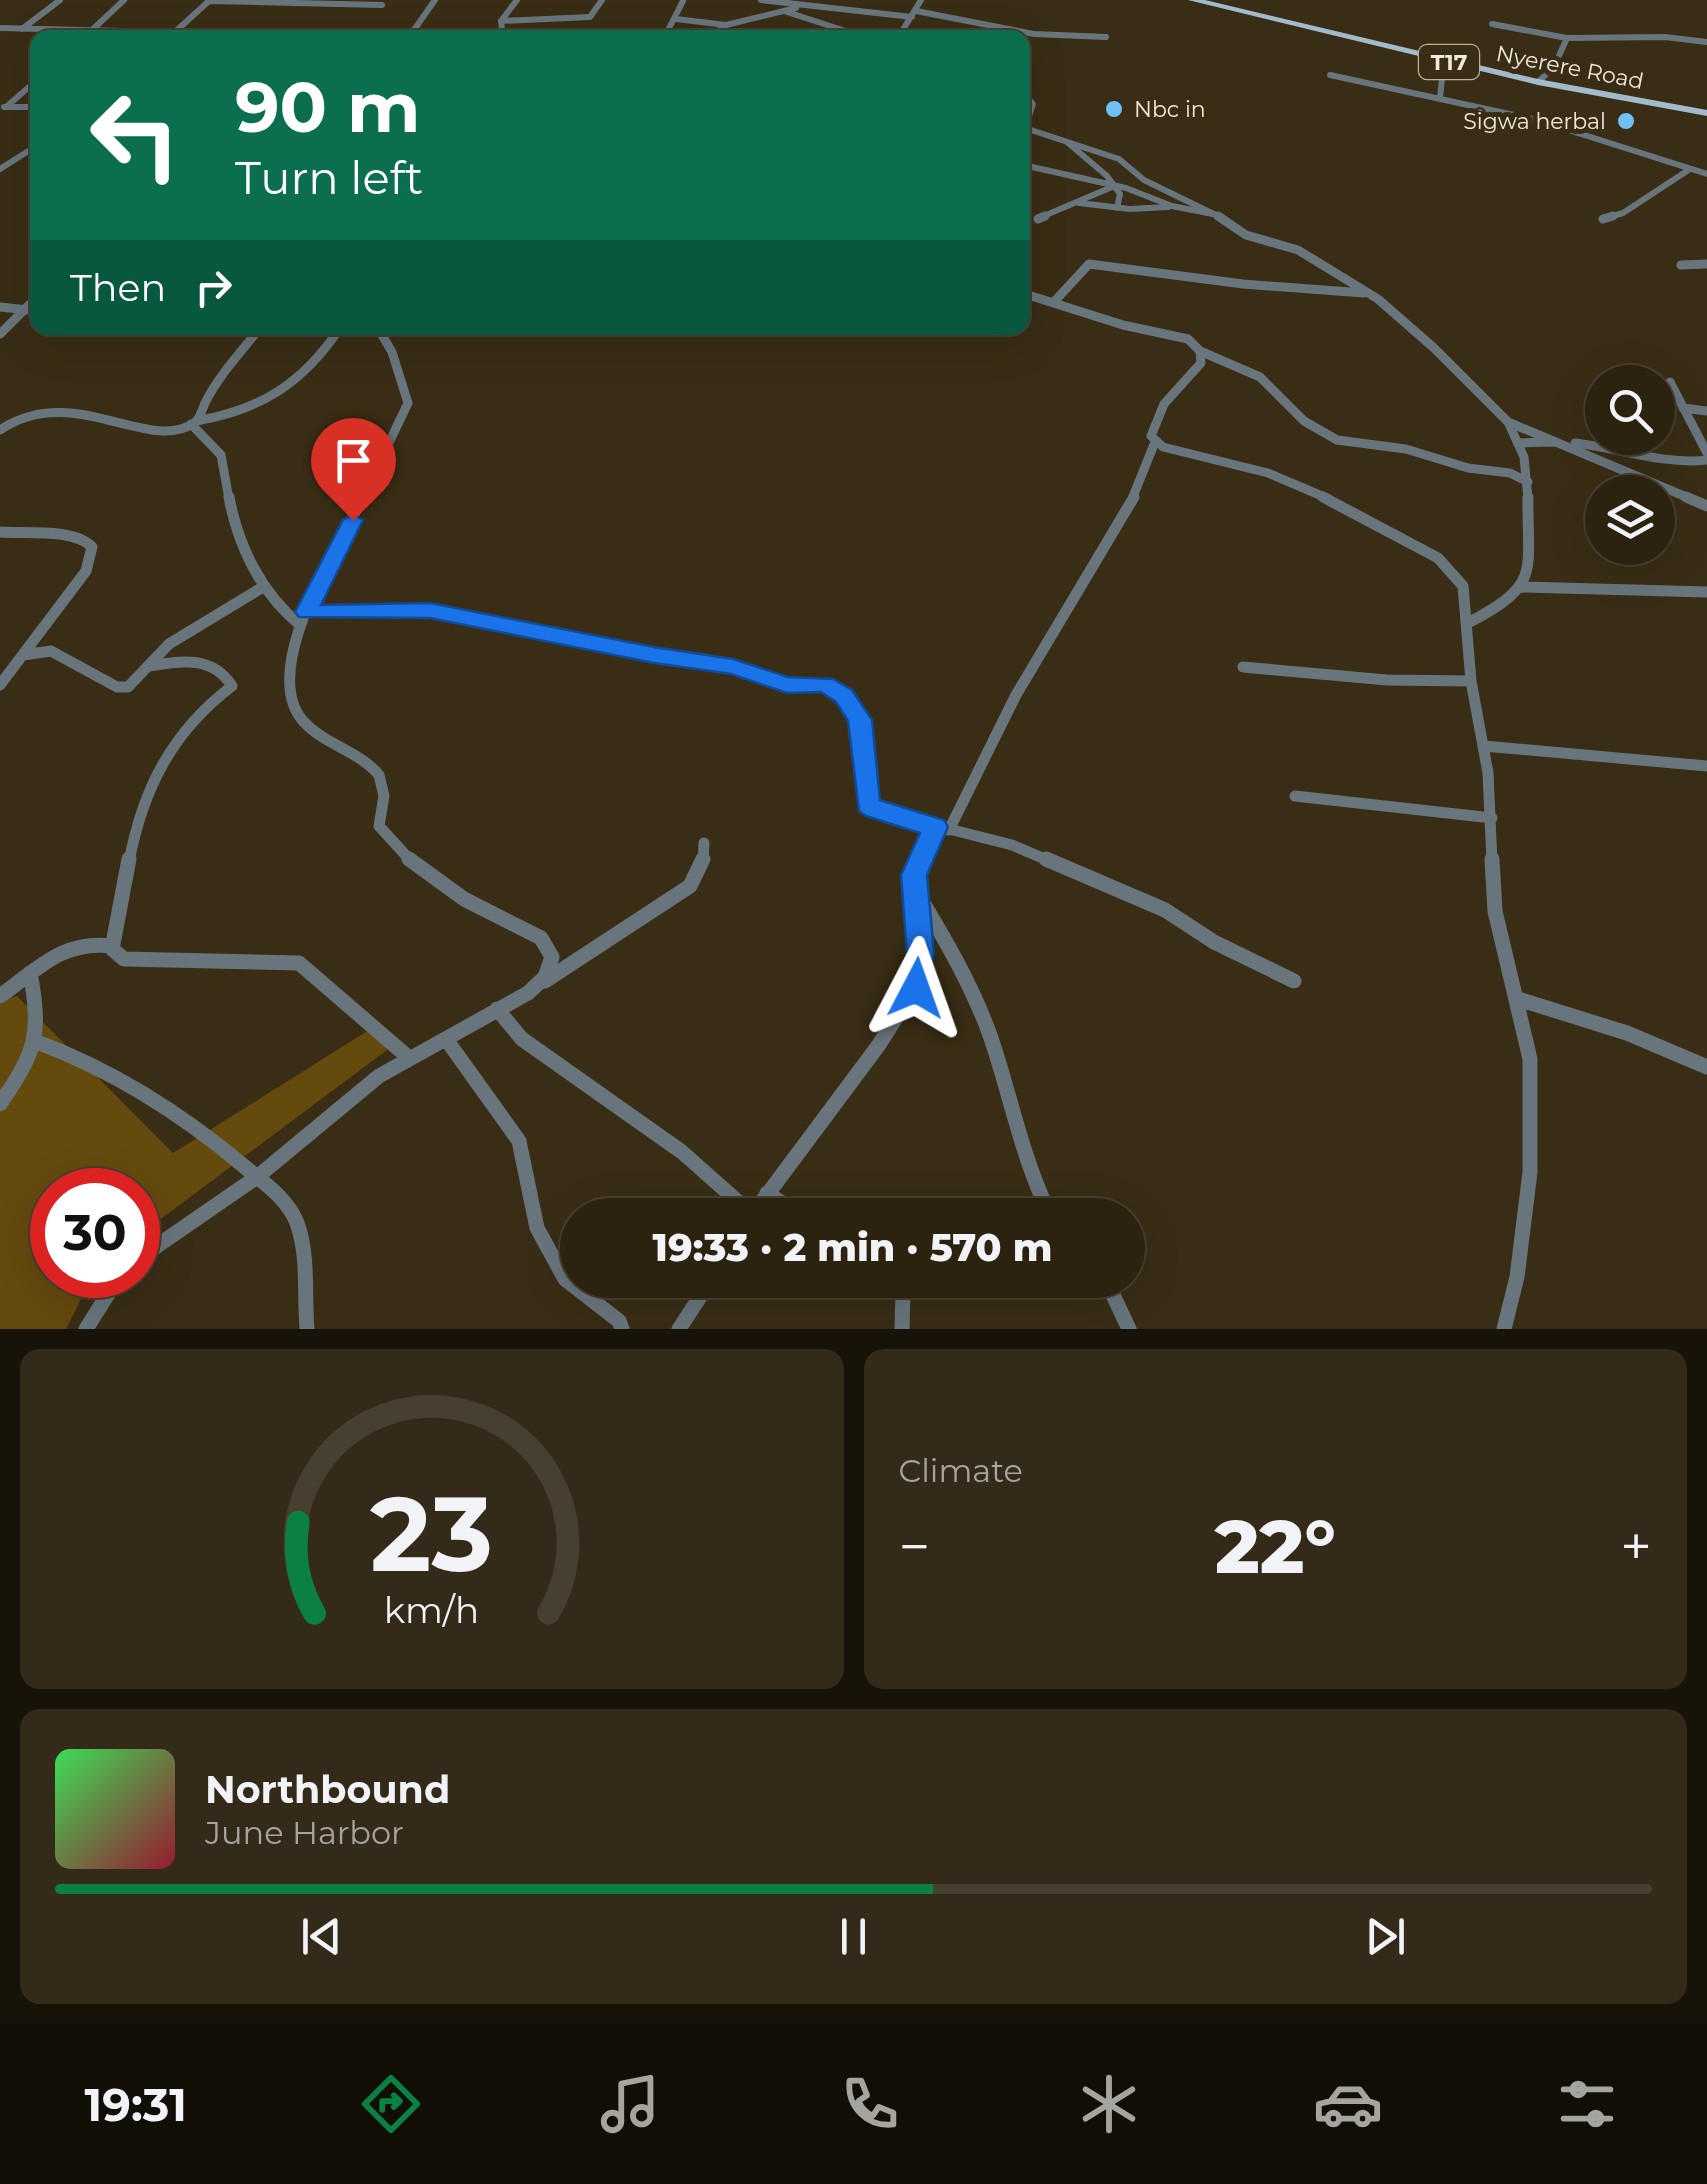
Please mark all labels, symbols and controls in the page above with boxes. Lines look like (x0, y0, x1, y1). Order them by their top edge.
street label: Nyerere Road (1494, 40, 1646, 95)
road number: T17 (1419, 45, 1479, 79)
text: 90 m (235, 64, 420, 150)
icon: left (70, 70, 200, 200)
place label: Nbc in (1134, 96, 1206, 123)
marker: Nbc in (1103, 98, 1125, 120)
place label: Sigwa herbal (1463, 108, 1606, 135)
marker: Sigwa herbal (1615, 110, 1637, 132)
text: Turn left (235, 150, 423, 205)
icon: right (186, 260, 241, 315)
text: Then (70, 264, 166, 311)
map controls (1585, 365, 1675, 565)
button: search (1585, 365, 1675, 455)
pin (311, 418, 396, 521)
icon: arrive (326, 433, 381, 488)
button: layers (1585, 475, 1675, 565)
position arrow (864, 936, 968, 1040)
speed limit sign: 30 (30, 1168, 160, 1298)
text: 19:33 · 2 min · 570 m (653, 1224, 1052, 1271)
text: Climate (899, 1451, 1023, 1490)
text: 23 (370, 1470, 493, 1597)
text: 22° (1215, 1500, 1336, 1592)
text: − (899, 1513, 930, 1580)
text: + (1620, 1513, 1652, 1580)
text: km/h (384, 1588, 479, 1632)
text: Northbound (205, 1766, 450, 1813)
text: June Harbor (205, 1813, 404, 1852)
icon: previous (294, 1909, 349, 1964)
icon: pause (826, 1909, 881, 1964)
icon: next (1358, 1909, 1413, 1964)
icon: directions (356, 2069, 426, 2139)
icon: music (595, 2069, 665, 2139)
icon: phone (835, 2069, 905, 2139)
icon: climate (1074, 2069, 1144, 2139)
icon: car (1313, 2069, 1383, 2139)
icon: filters (1552, 2069, 1622, 2139)
text: 19:31 (85, 2077, 187, 2132)

